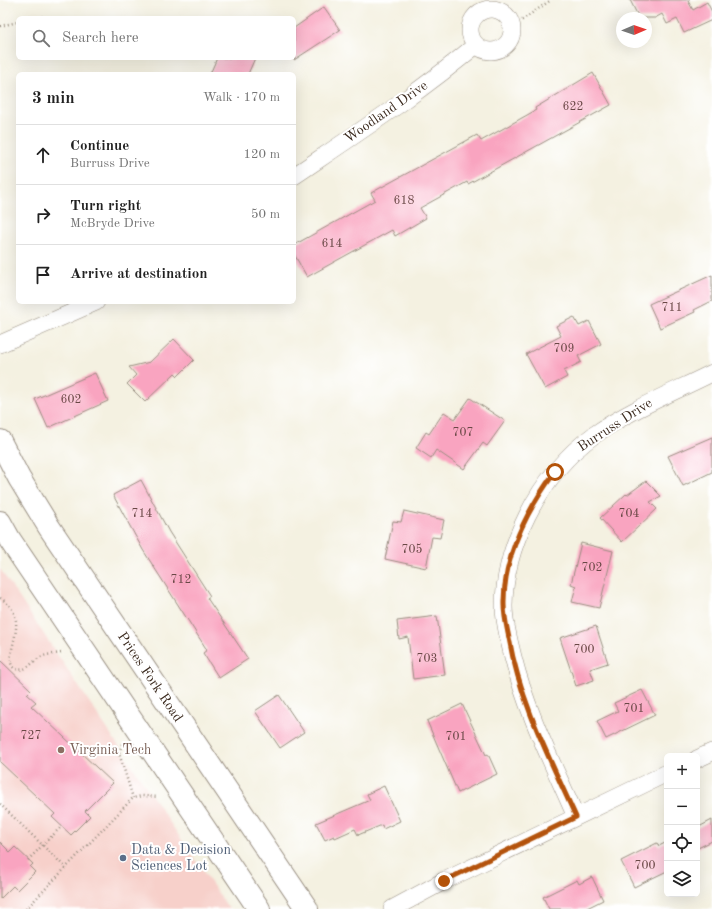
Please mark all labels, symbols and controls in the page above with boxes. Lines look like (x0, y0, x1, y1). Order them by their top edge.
north arrow (616, 12, 652, 48)
search box (16, 16, 296, 60)
icon: search (30, 27, 52, 49)
text: Search here (62, 31, 139, 46)
street label: Woodland Drive (342, 78, 430, 146)
text: 3 min (32, 90, 75, 107)
text: Walk · 170 m (203, 91, 280, 104)
house number: 622 (563, 101, 583, 113)
text: Continue (70, 139, 129, 154)
icon: ahead (32, 144, 54, 166)
text: 120 m (243, 148, 280, 161)
text: Burruss Drive (70, 157, 150, 170)
house number: 618 (394, 195, 414, 207)
text: Turn right (70, 199, 141, 214)
icon: right (32, 204, 54, 226)
text: 50 m (251, 208, 280, 221)
text: McBryde Drive (70, 217, 155, 230)
house number: 614 (322, 238, 342, 250)
icon: arrive (32, 264, 54, 286)
text: Arrive at destination (70, 267, 208, 282)
house number: 711 (662, 302, 682, 314)
house number: 709 (554, 343, 574, 355)
house number: 602 (61, 394, 81, 406)
street label: Burruss Drive (575, 396, 655, 454)
house number: 707 (453, 427, 473, 439)
route start (546, 463, 564, 481)
house number: 714 (132, 508, 152, 520)
house number: 704 (619, 508, 639, 520)
house number: 705 (402, 543, 422, 556)
house number: 702 (582, 562, 602, 574)
house number: 712 (171, 574, 191, 586)
street label: Prices Fork Road (115, 630, 185, 724)
house number: 700 (574, 644, 594, 656)
house number: 703 (417, 653, 437, 665)
house number: 701 (624, 703, 644, 715)
house number: 727 (21, 730, 41, 742)
house number: 701 (446, 731, 466, 743)
place label: Virginia Tech (69, 743, 152, 757)
marker: Virginia Tech (56, 745, 66, 755)
map controls (664, 753, 700, 897)
button: + (664, 753, 700, 789)
button: − (664, 789, 700, 825)
button: locate (664, 825, 700, 861)
place label: Data & Decision Sciences Lot (131, 843, 232, 873)
marker: Data & Decision Sciences Lot (118, 853, 128, 863)
house number: 700 (635, 860, 655, 872)
button: layers (664, 861, 700, 897)
route end (435, 872, 453, 890)

